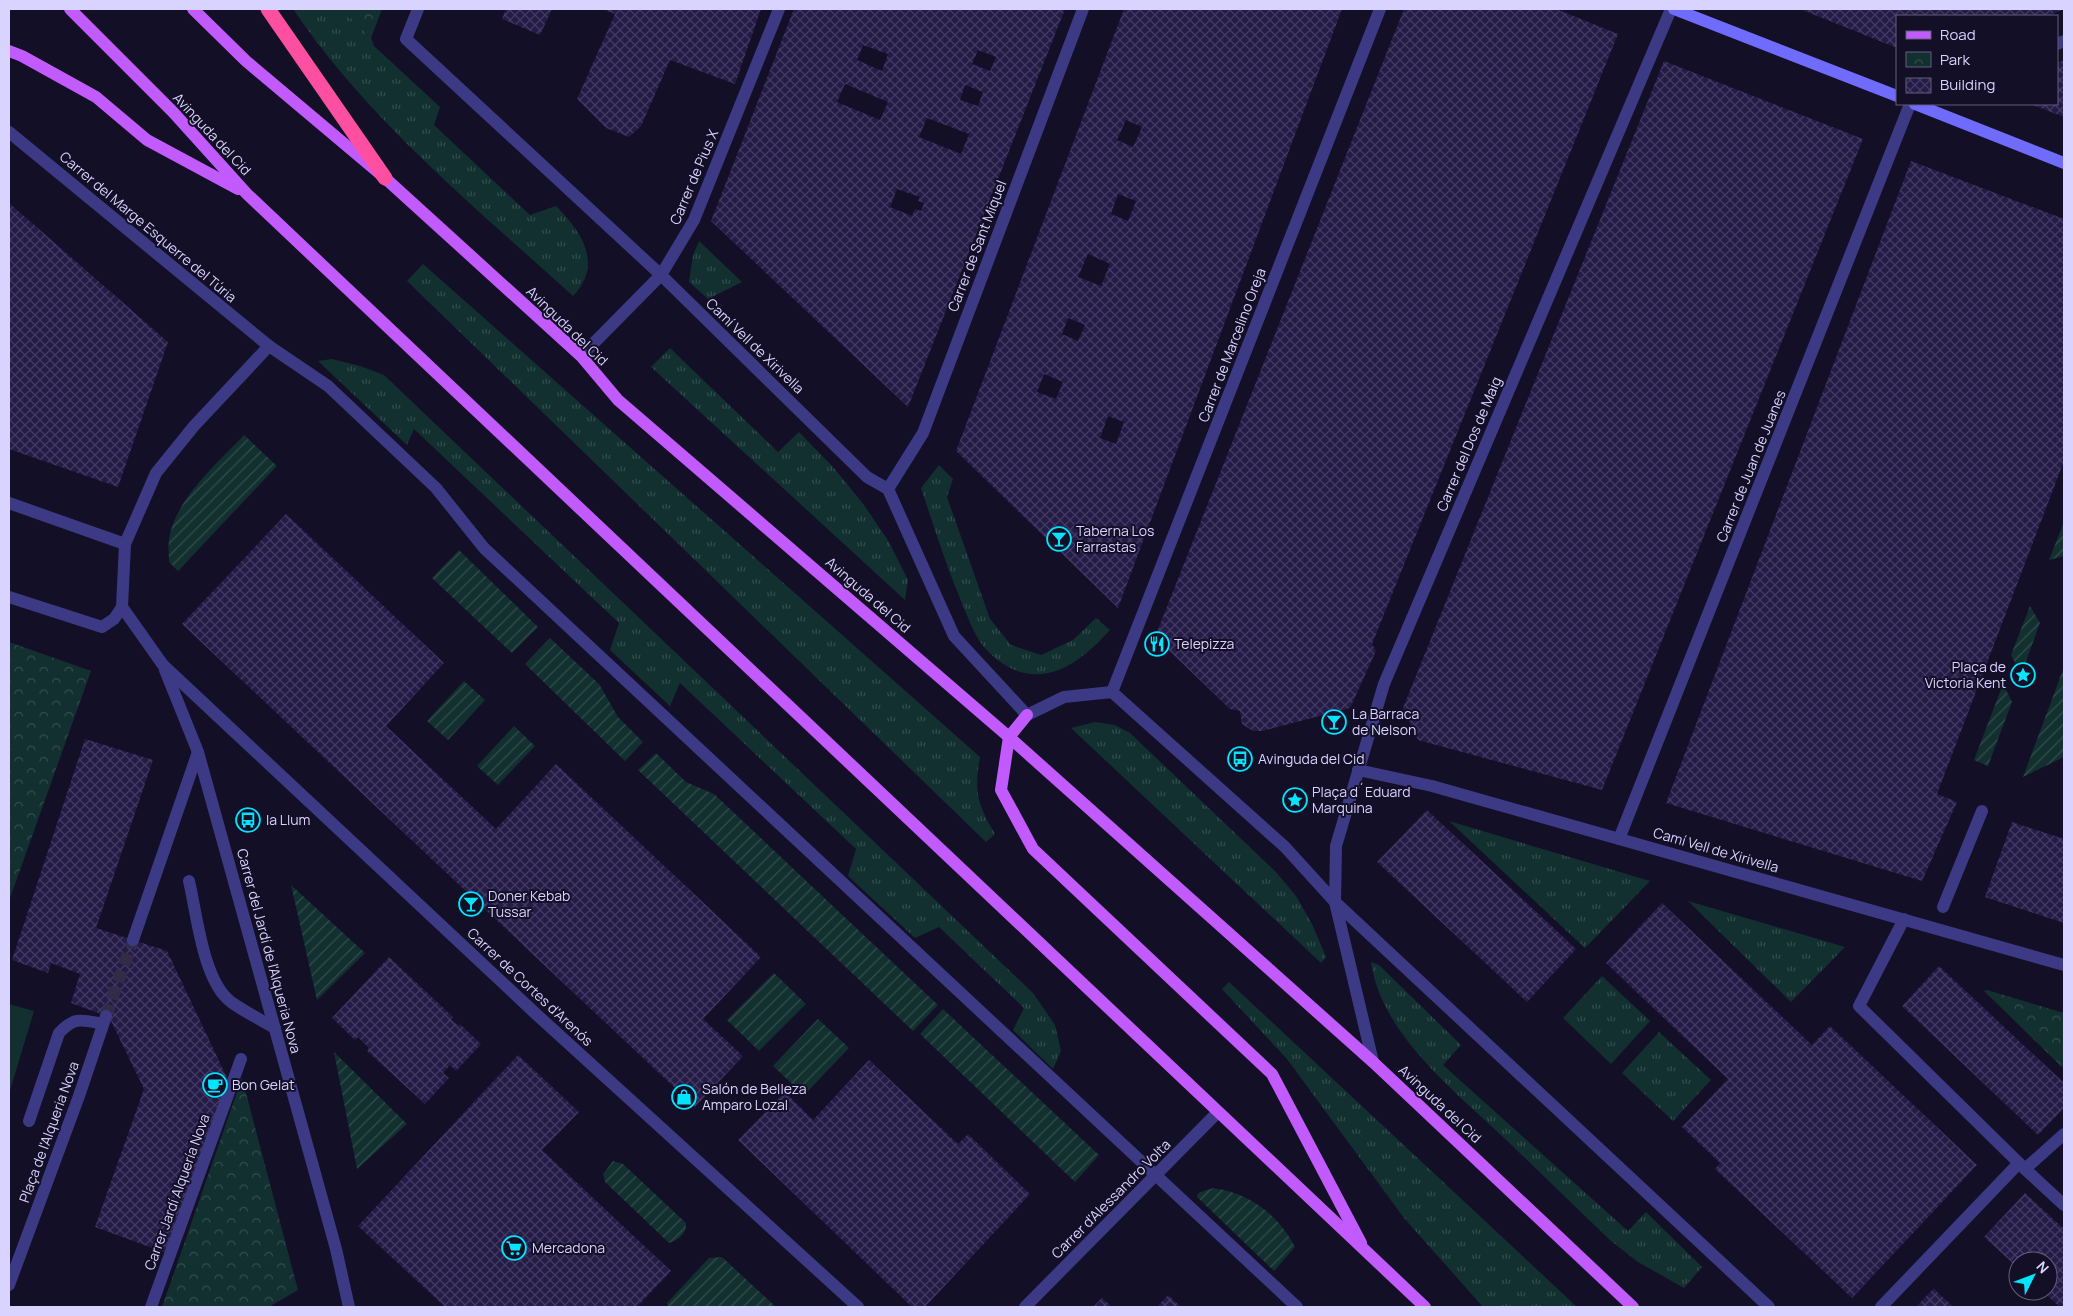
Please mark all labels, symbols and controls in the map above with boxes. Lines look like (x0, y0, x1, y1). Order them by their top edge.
legend (1896, 15, 2058, 105)
text: Road (1940, 24, 1976, 45)
text: Park (1940, 49, 1970, 70)
text: Building (1940, 74, 1995, 95)
street label: Avinguda del Cid (169, 88, 256, 179)
street label: Carrer de Pius X (665, 126, 722, 227)
street label: Carrer del Marge Esquerre del Túria (56, 147, 241, 306)
street label: Carrer de Sant Miquel (943, 177, 1010, 314)
street label: Carrer de Marcelino Oreja (1193, 265, 1270, 425)
street label: Avinguda del Cid (522, 282, 612, 370)
street label: Camí Vell de Xirivella (702, 294, 809, 397)
street label: Carrer del Dos de Maig (1432, 374, 1506, 514)
street label: Carrer de Juan de Juanes (1711, 387, 1790, 545)
place label: Taberna Los Farrastas (1076, 521, 1154, 556)
bar icon: Taberna Los Farrastas (1046, 526, 1072, 552)
street label: Avinguda del Cid (822, 552, 915, 637)
restaurant icon: Telepizza (1144, 631, 1170, 657)
place label: Telepizza (1174, 634, 1234, 653)
place label: Plaça de Victoria Kent (1925, 657, 2006, 692)
place icon: Plaça de Victoria Kent (2010, 662, 2036, 688)
place label: La Barraca de Nelson (1352, 704, 1419, 739)
bar icon: La Barraca de Nelson (1321, 709, 1347, 735)
bus stop icon: Avinguda del Cid (1227, 746, 1253, 772)
place label: Avinguda del Cid (1258, 749, 1365, 768)
place label: Plaça d´Eduard Marquina (1312, 782, 1411, 817)
place icon: Plaça d´Eduard Marquina (1282, 787, 1308, 813)
bus stop icon: la Llum (235, 807, 261, 833)
place label: la Llum (266, 810, 311, 829)
street label: Camí Vell de Xirivella (1651, 823, 1781, 877)
street label: Carrer del Jardí de l'Alqueria Nova (233, 846, 306, 1055)
place label: Doner Kebab Tussar (488, 886, 570, 921)
bar icon: Doner Kebab Tussar (458, 891, 484, 917)
street label: Carrer de Cortes d'Arenós (463, 923, 597, 1050)
street label: Plaça de l'Alqueria Nova (14, 1059, 83, 1205)
street label: Avinguda del Cid (1395, 1060, 1486, 1147)
cafe icon: Bon Gelat (202, 1072, 228, 1098)
place label: Bon Gelat (232, 1075, 295, 1094)
place label: Salón de Belleza Amparo Lozal (702, 1079, 807, 1114)
shop icon: Salón de Belleza Amparo Lozal (671, 1084, 697, 1110)
street label: Carrer Jardí Alquería Nova (139, 1111, 214, 1273)
street label: Carrer d'Alessandro Volta (1047, 1135, 1174, 1262)
supermarket icon: Mercadona (501, 1235, 527, 1261)
place label: Mercadona (532, 1238, 605, 1257)
north arrow (2008, 1251, 2058, 1301)
text: N (2033, 1257, 2053, 1277)

